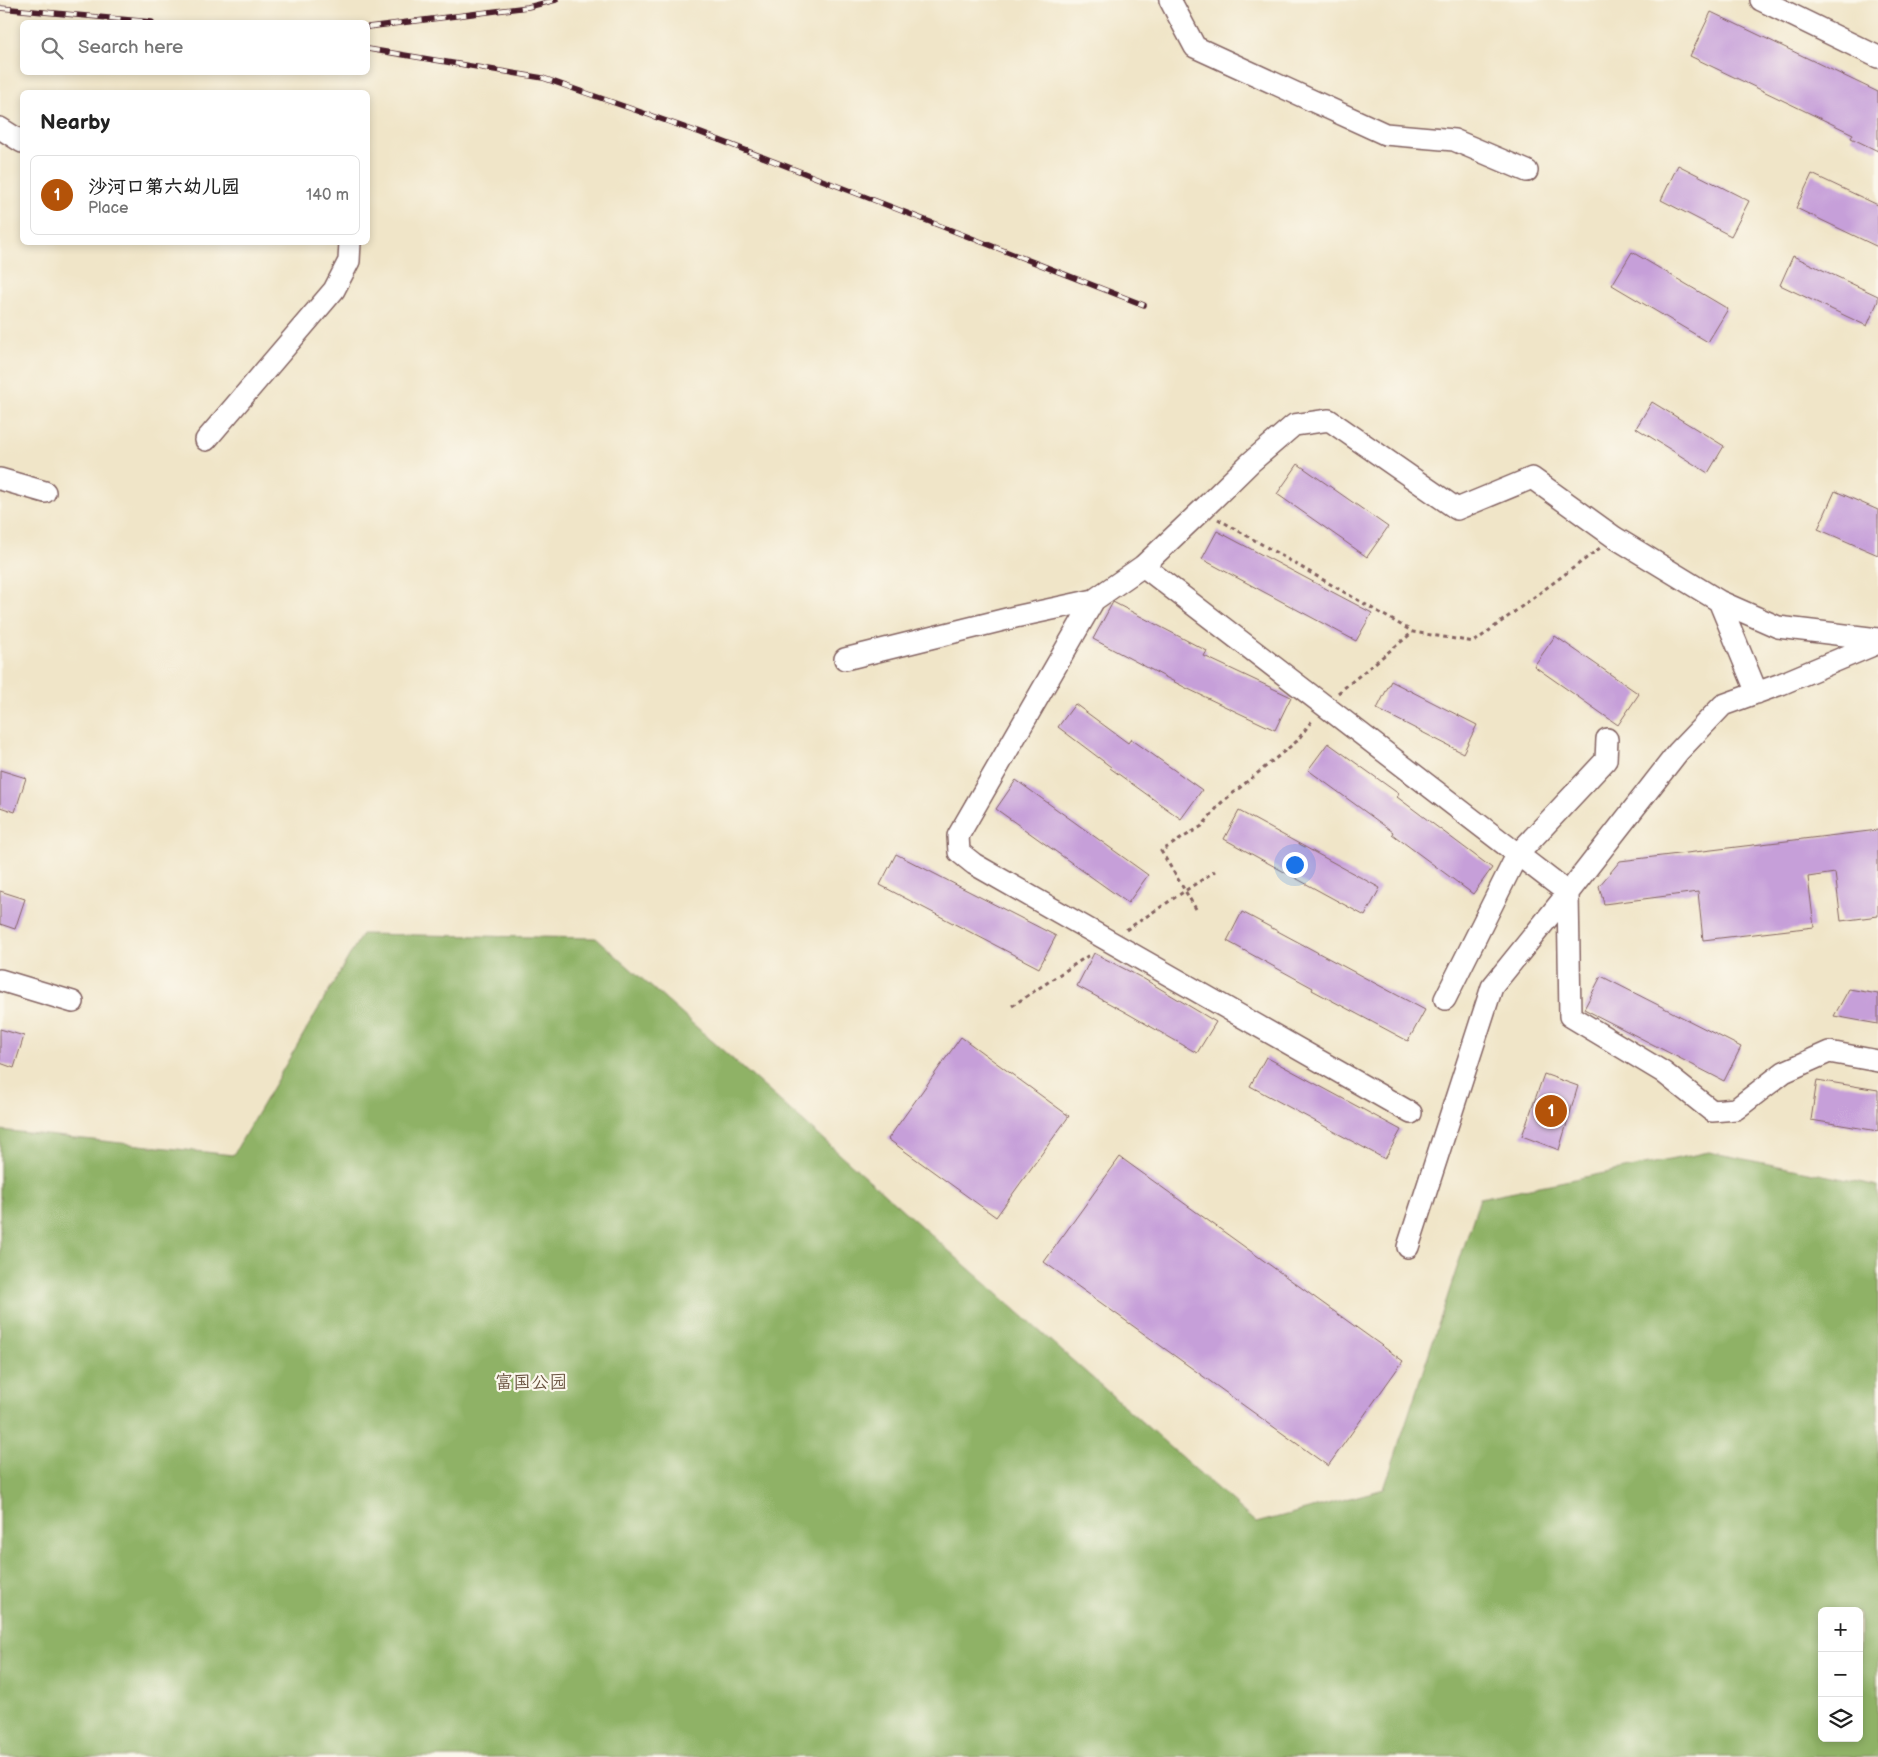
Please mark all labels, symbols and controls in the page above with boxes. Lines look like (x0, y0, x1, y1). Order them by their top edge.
search box (20, 20, 370, 75)
icon: search (38, 34, 66, 62)
text: Search here (78, 36, 183, 59)
text: Nearby (40, 110, 110, 135)
text: 沙河口第六幼儿园 (88, 176, 240, 199)
text: 1 (54, 186, 60, 205)
text: 140 m (306, 186, 349, 205)
text: Place (88, 199, 129, 218)
your location (1282, 852, 1308, 878)
pin: 1 (1535, 1092, 1567, 1130)
park label: 富国公园 (495, 1372, 567, 1393)
map controls (1818, 1607, 1863, 1742)
button: + (1818, 1607, 1863, 1652)
button: − (1818, 1652, 1863, 1697)
button: layers (1818, 1697, 1863, 1742)

